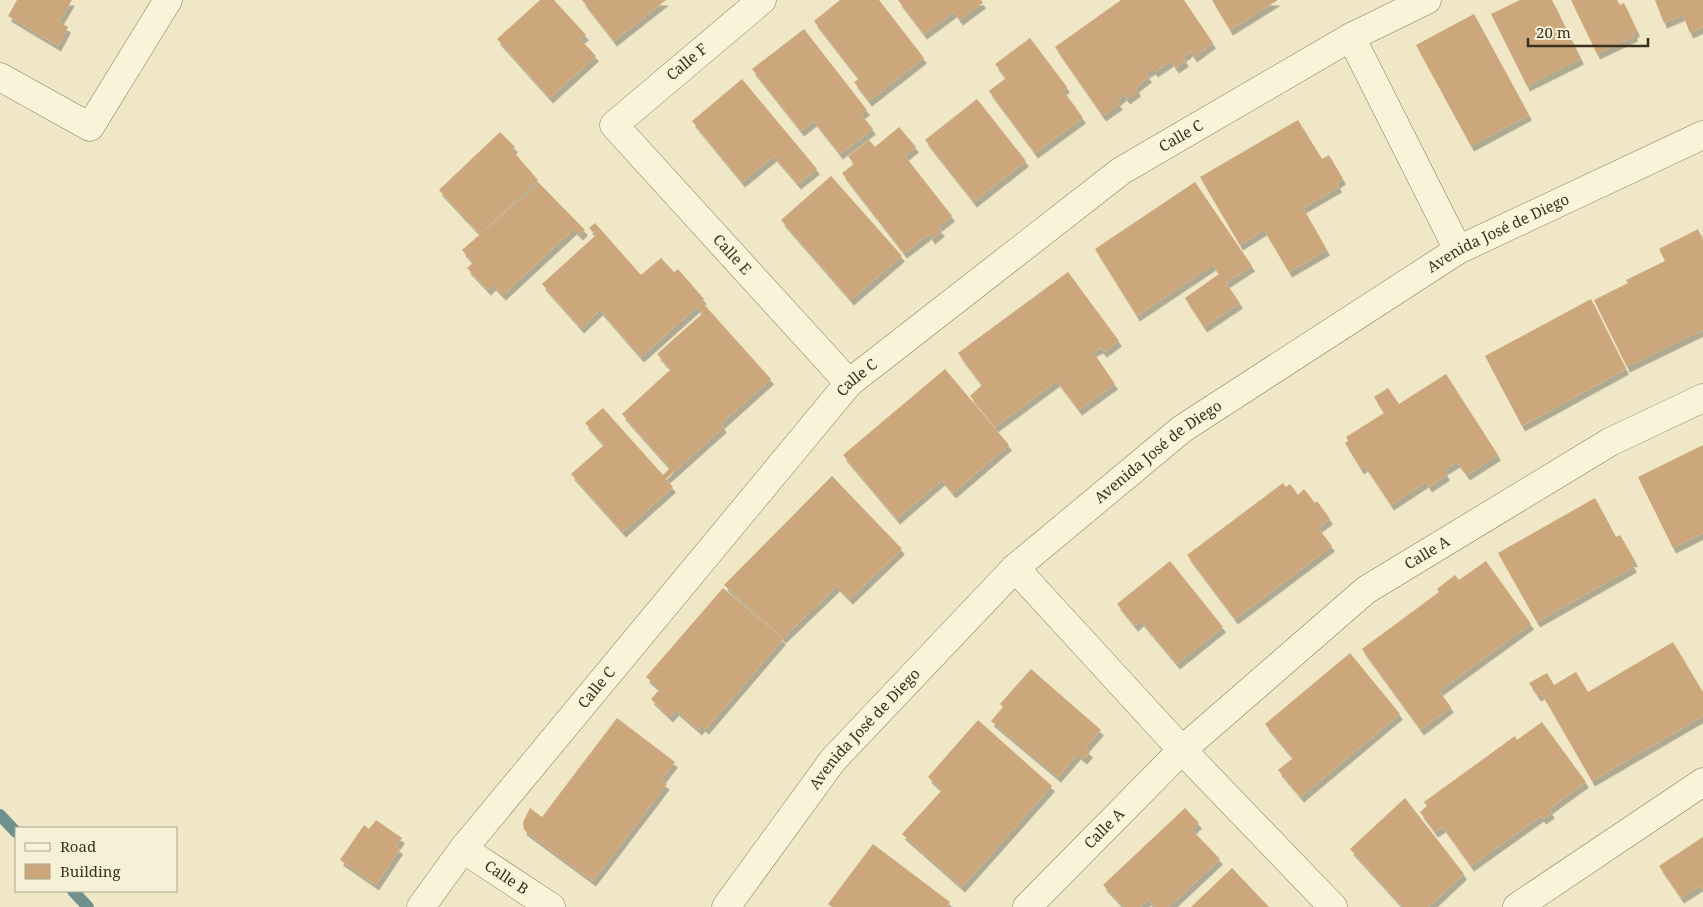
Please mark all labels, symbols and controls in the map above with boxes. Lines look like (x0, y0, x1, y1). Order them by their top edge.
scale bar (1528, 15, 1648, 47)
text: 20 m (1536, 22, 1571, 42)
street label: Calle F (662, 38, 711, 84)
street label: Calle C (1155, 114, 1206, 156)
street label: Avenida José de Diego (1423, 188, 1572, 277)
street label: Calle E (709, 229, 756, 278)
street label: Calle C (831, 354, 881, 400)
street label: Avenida José de Diego (1090, 395, 1225, 507)
street label: Calle A (1400, 530, 1453, 573)
street label: Calle C (573, 662, 619, 712)
street label: Avenida José de Diego (804, 663, 924, 793)
street label: Calle A (1079, 803, 1128, 853)
legend (15, 827, 178, 892)
text: Road (60, 836, 96, 856)
street label: Calle B (481, 855, 533, 899)
text: Building (60, 861, 121, 881)

